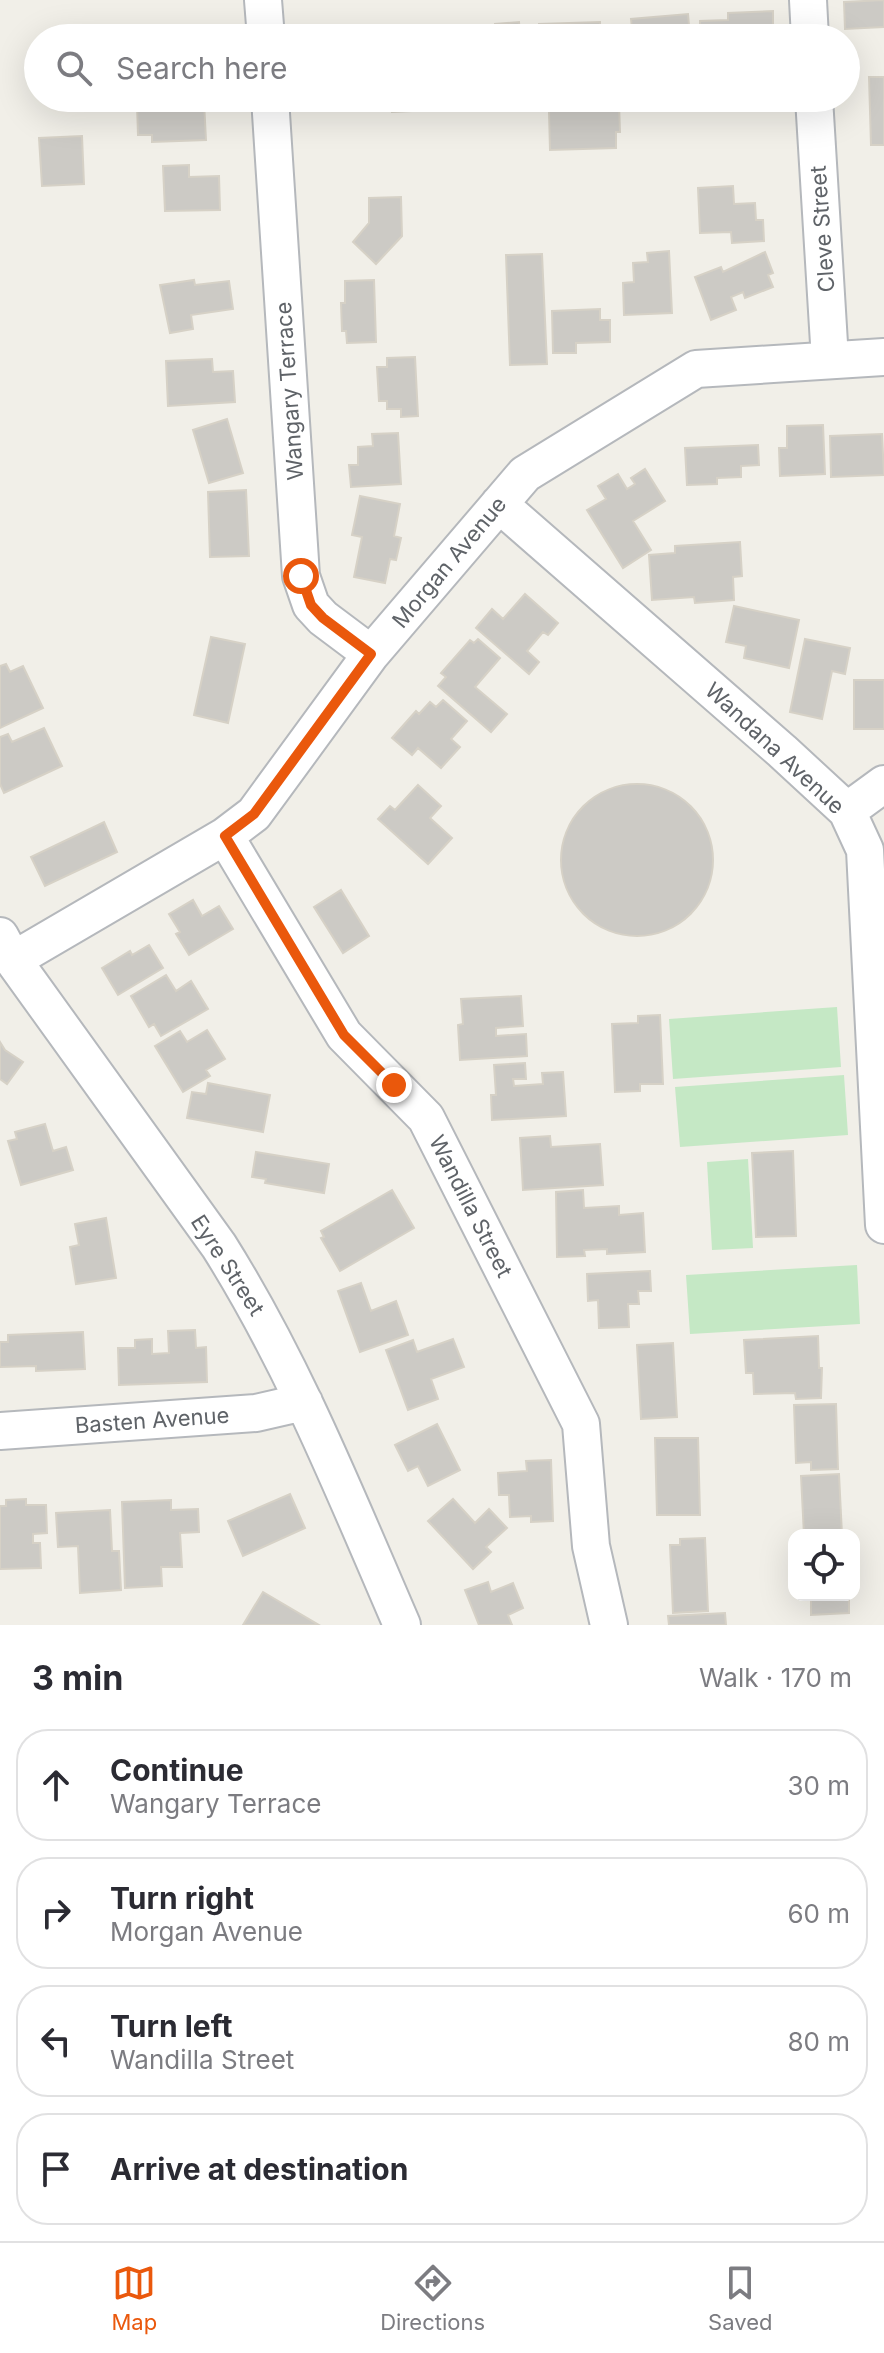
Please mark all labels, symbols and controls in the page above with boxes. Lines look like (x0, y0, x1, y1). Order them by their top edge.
search box (24, 24, 860, 112)
icon: search (52, 46, 96, 90)
text: Search here (116, 50, 288, 86)
street label: Cleve Street (805, 165, 839, 293)
street label: Wangary Terrace (270, 301, 308, 481)
street label: Morgan Avenue (387, 491, 511, 633)
route start (283, 558, 319, 594)
street label: Wandana Avenue (700, 677, 850, 819)
route end (376, 1067, 412, 1103)
street label: Wandilla Street (424, 1131, 518, 1281)
street label: Eyre Street (186, 1210, 270, 1320)
street label: Basten Avenue (74, 1402, 230, 1438)
map controls (788, 1529, 860, 1601)
button: locate (788, 1529, 860, 1601)
text: 3 min (32, 1657, 123, 1698)
text: Walk · 170 m (699, 1662, 852, 1693)
text: Continue (110, 1752, 244, 1788)
icon: ahead (34, 1763, 78, 1807)
text: 30 m (787, 1770, 850, 1801)
text: Wangary Terrace (110, 1788, 321, 1819)
text: Turn right (110, 1880, 254, 1916)
icon: right (34, 1891, 78, 1935)
text: 60 m (787, 1898, 850, 1929)
text: Morgan Avenue (110, 1916, 303, 1947)
text: Turn left (110, 2008, 232, 2044)
icon: left (34, 2019, 78, 2063)
text: 80 m (787, 2026, 850, 2057)
text: Wandilla Street (110, 2044, 294, 2075)
icon: arrive (34, 2147, 78, 2191)
text: Arrive at destination (110, 2151, 408, 2187)
tab: Map (112, 2261, 157, 2335)
tab: Directions (380, 2261, 485, 2335)
tab: Saved (708, 2261, 772, 2335)

